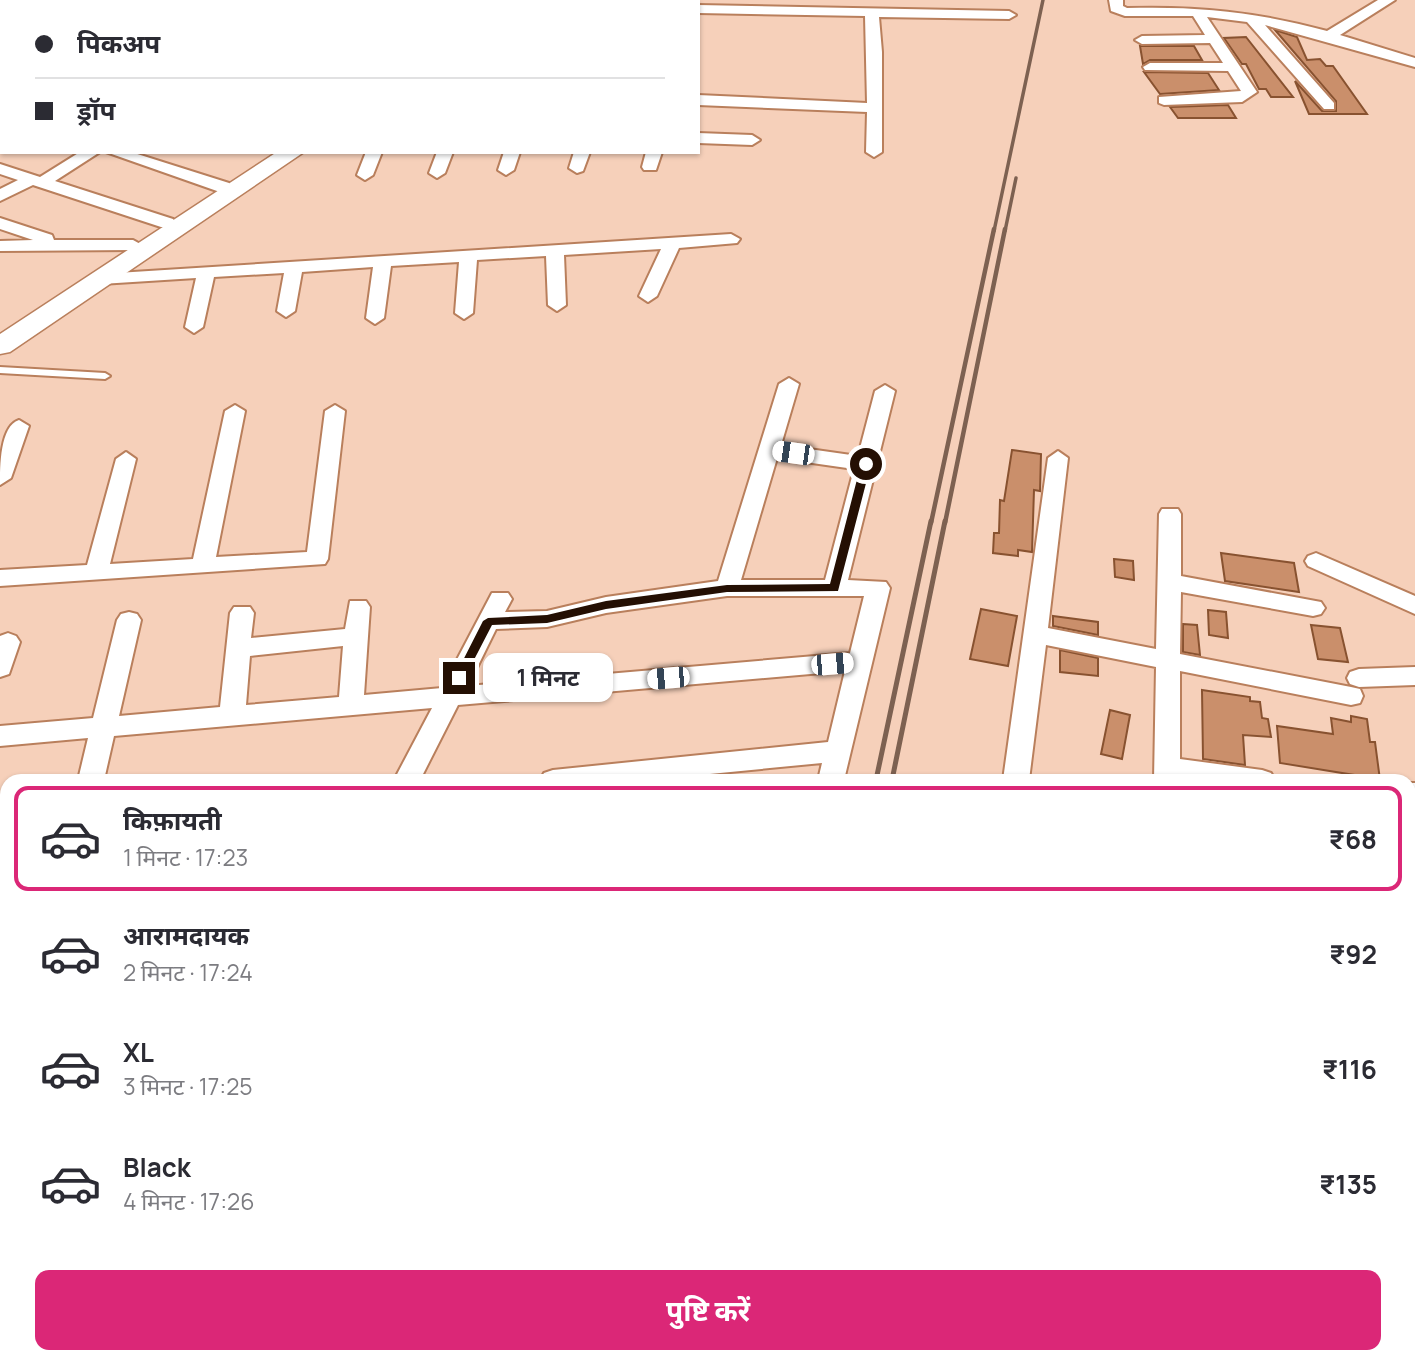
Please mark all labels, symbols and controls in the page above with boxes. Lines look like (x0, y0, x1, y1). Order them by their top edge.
text: पिकअप (77, 25, 160, 61)
text: ड्रॉप (77, 92, 115, 128)
car (771, 440, 816, 466)
route start (850, 448, 882, 480)
car (811, 652, 854, 676)
callout: 1 मिनट (484, 654, 613, 702)
text: 1 मिनट (517, 661, 579, 693)
route end (443, 662, 475, 694)
car (647, 666, 690, 690)
text: किफ़ायती (123, 802, 222, 838)
icon: car (39, 807, 102, 870)
text: ₹68 (1329, 821, 1377, 857)
text: 1 मिनट · 17:23 (123, 841, 248, 873)
text: आरामदायक (123, 917, 249, 953)
icon: car (39, 922, 102, 985)
text: ₹92 (1329, 936, 1377, 972)
text: 2 मिनट · 17:24 (123, 956, 253, 988)
text: XL (123, 1034, 154, 1070)
icon: car (39, 1037, 102, 1100)
text: ₹116 (1322, 1051, 1377, 1087)
text: 3 मिनट · 17:25 (123, 1070, 253, 1102)
text: Black (123, 1149, 191, 1185)
icon: car (39, 1152, 102, 1215)
text: ₹135 (1319, 1166, 1377, 1202)
text: 4 मिनट · 17:26 (123, 1185, 254, 1217)
button: पुष्टि करें (35, 1270, 1381, 1350)

